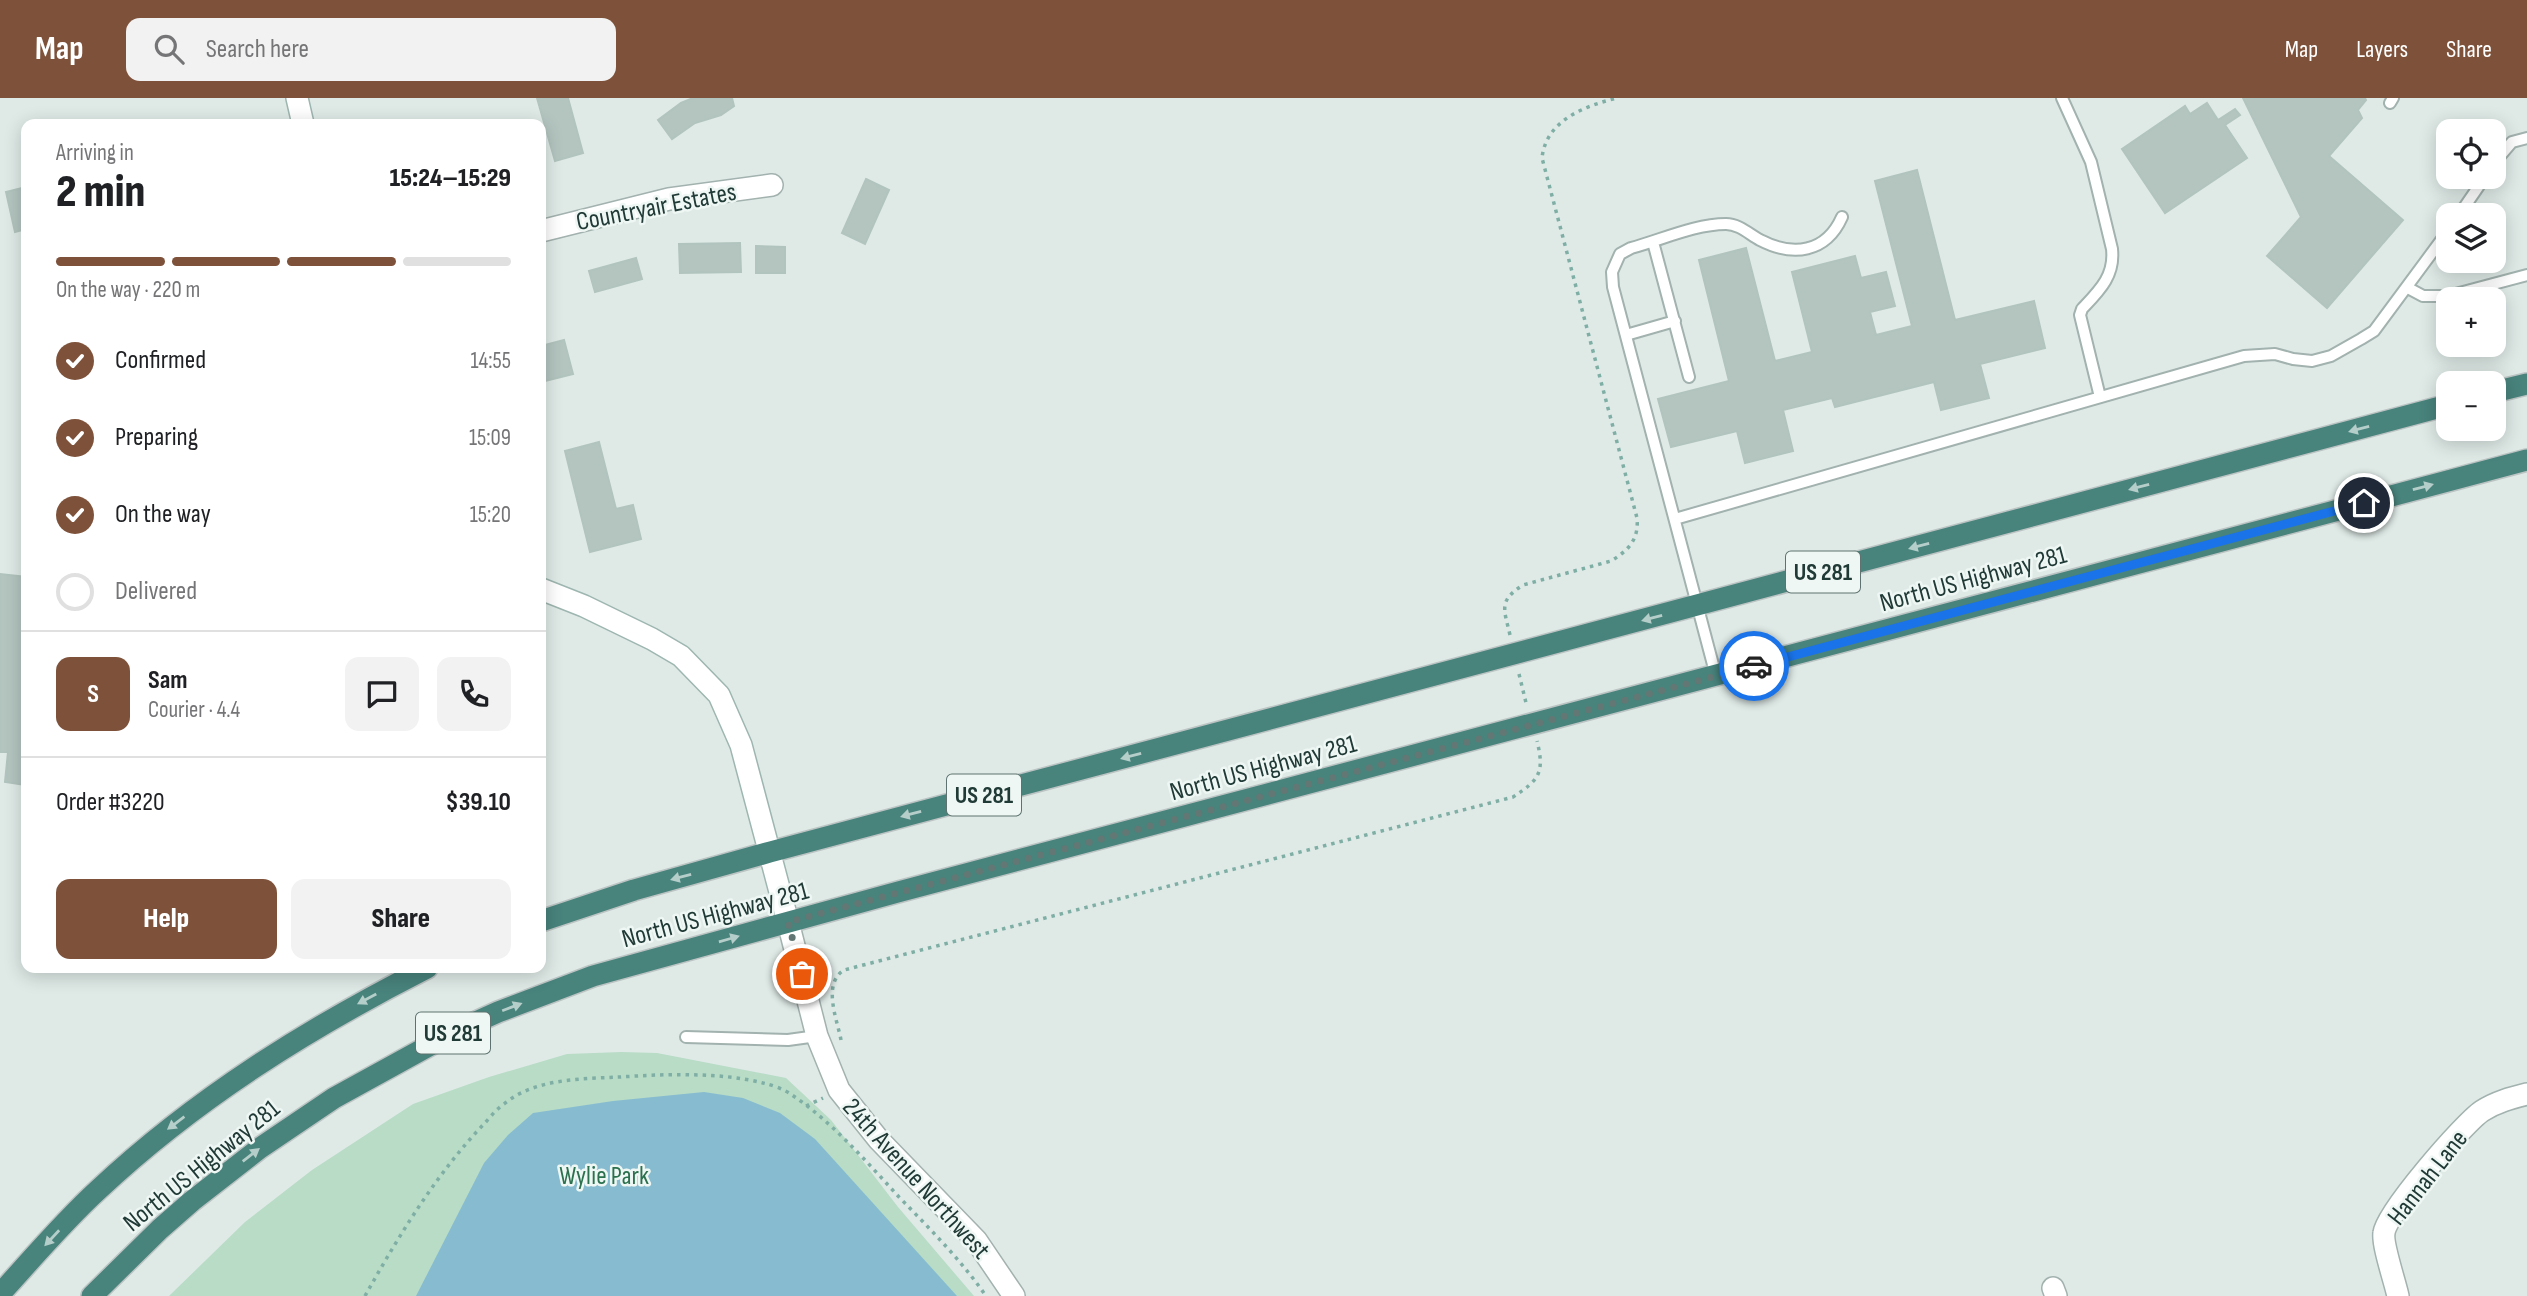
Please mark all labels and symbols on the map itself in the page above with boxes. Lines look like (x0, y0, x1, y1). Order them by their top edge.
street label: Countryair Estates (574, 177, 739, 238)
one-way arrow (2348, 424, 2369, 434)
pin (2334, 473, 2394, 533)
one-way arrow (2413, 482, 2434, 492)
one-way arrow (2128, 483, 2149, 493)
street label: North US Highway 281 (1877, 540, 2070, 619)
one-way arrow (1908, 541, 1930, 552)
road number: US 281 (1786, 551, 1860, 592)
one-way arrow (1641, 613, 1662, 623)
courier (1719, 631, 1789, 701)
street label: North US Highway 281 (1167, 729, 1360, 808)
one-way arrow (1120, 751, 1142, 762)
road number: US 281 (947, 774, 1021, 816)
one-way arrow (900, 810, 921, 820)
one-way arrow (670, 872, 691, 882)
street label: North US Highway 281 (619, 876, 812, 955)
one-way arrow (718, 933, 740, 944)
pin (772, 944, 832, 1004)
one-way arrow (357, 993, 376, 1005)
one-way arrow (501, 1001, 522, 1012)
road number: US 281 (416, 1013, 490, 1054)
street label: 24th Avenue Northwest (836, 1092, 996, 1266)
street label: North US Highway 281 (118, 1094, 286, 1239)
one-way arrow (167, 1115, 185, 1129)
street label: Hannah Lane (2382, 1124, 2475, 1232)
one-way arrow (241, 1148, 259, 1163)
park label: Wylie Park (559, 1161, 649, 1192)
one-way arrow (44, 1229, 60, 1247)

